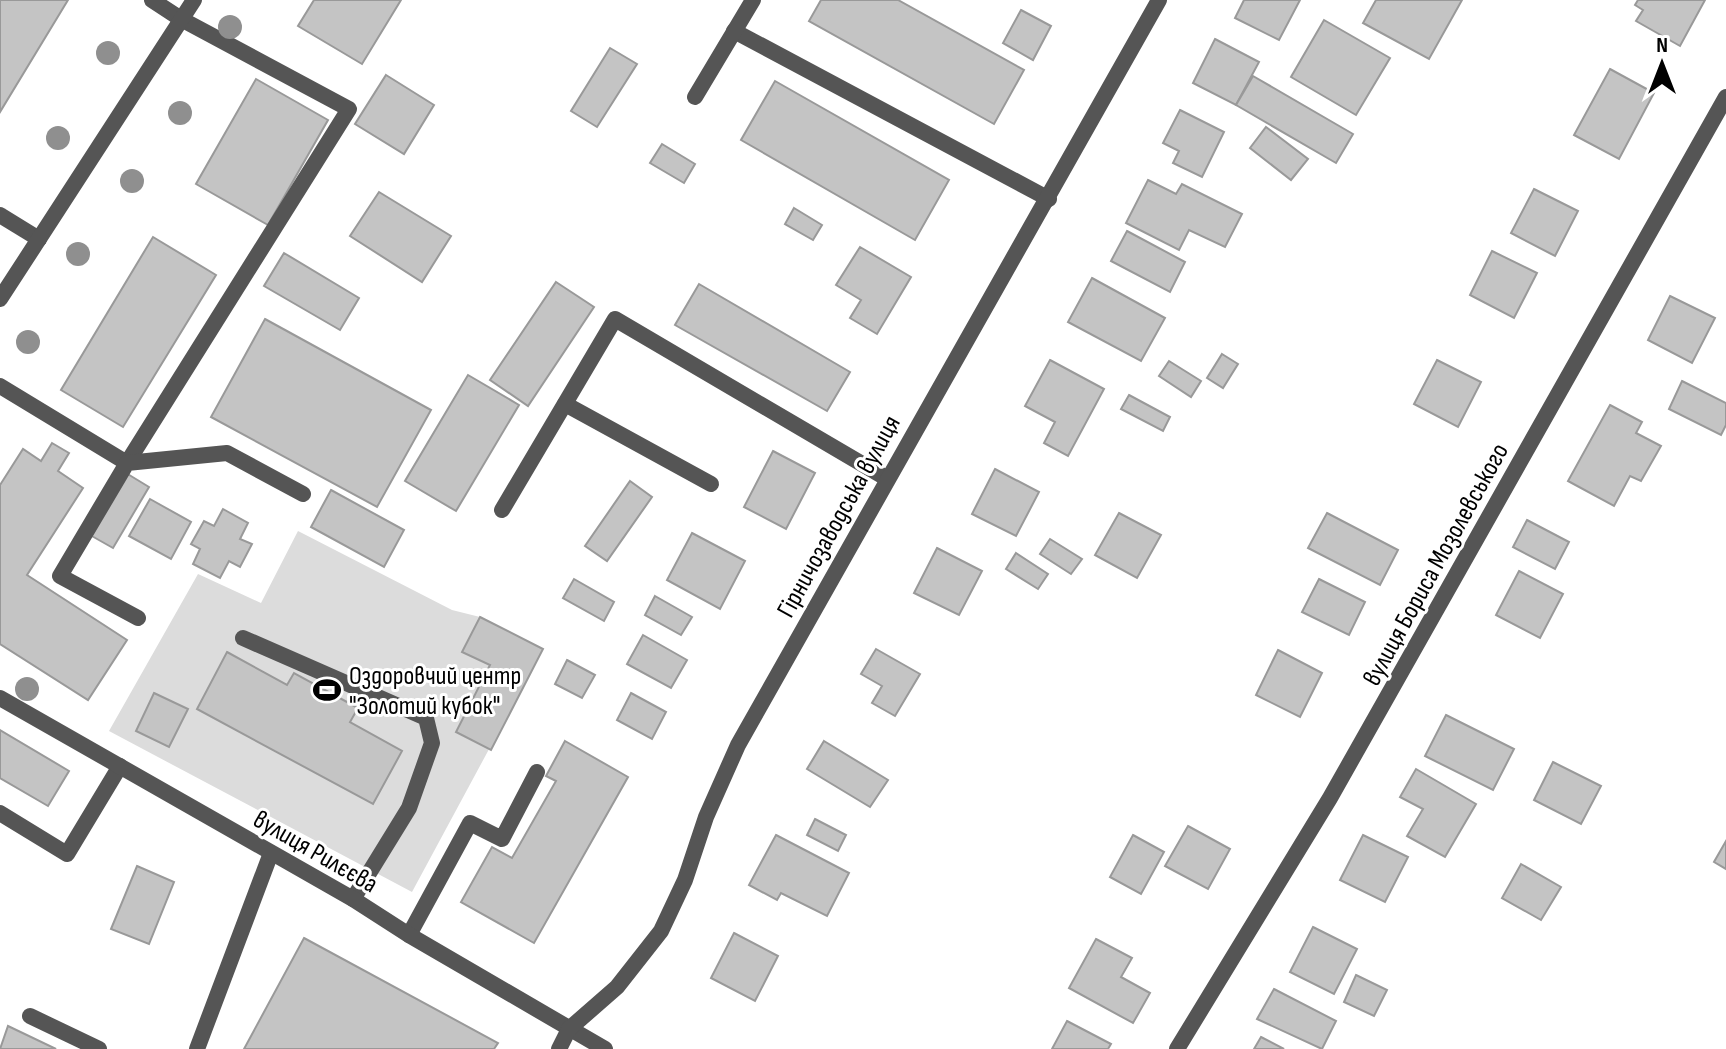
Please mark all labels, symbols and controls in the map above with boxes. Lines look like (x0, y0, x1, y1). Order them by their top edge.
north arrow (1622, 24, 1702, 104)
text: N (1656, 32, 1668, 59)
street label: Гірничозаводська вулиця (771, 410, 908, 623)
street label: вулиця Бориса Мозолевського (1357, 438, 1516, 691)
place label: Оздоровчий центр "Золотий кубок" (349, 661, 521, 722)
sports icon: Оздоровчий центр "Золотий кубок" (312, 675, 342, 705)
street label: вулиця Рилєєва (248, 804, 383, 900)

